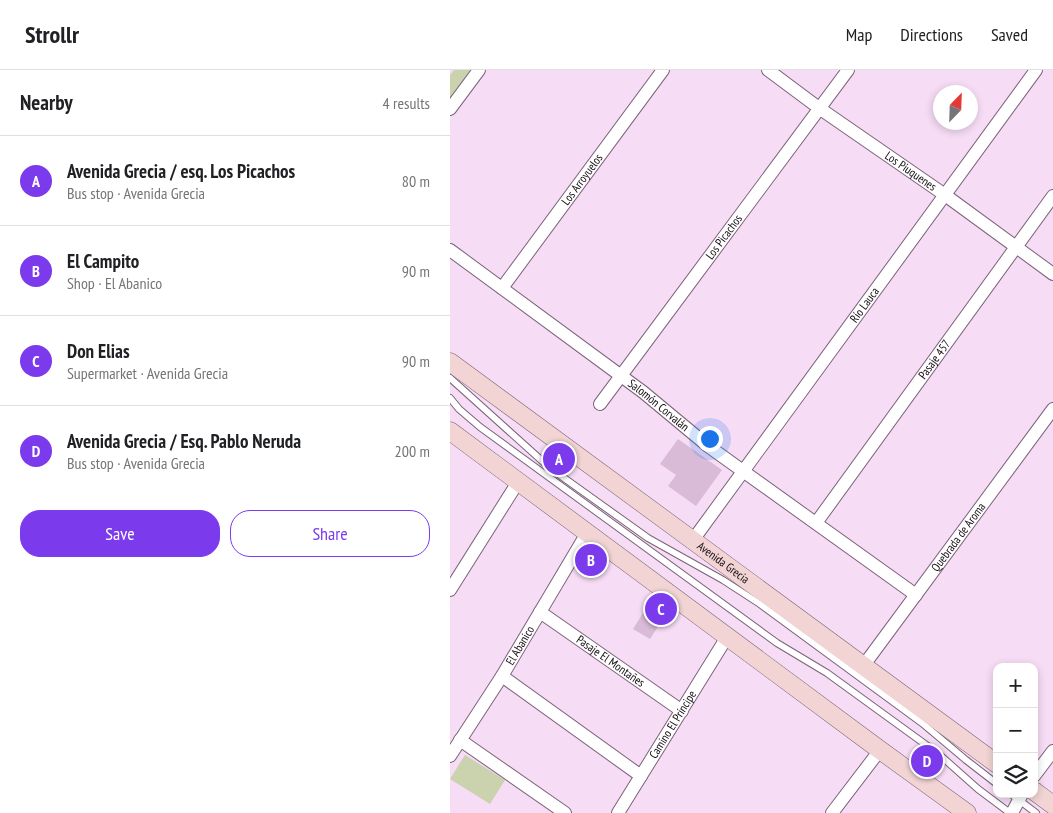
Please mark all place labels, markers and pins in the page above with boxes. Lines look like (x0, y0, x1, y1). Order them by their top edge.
pin: A (543, 440, 575, 478)
pin: B (575, 541, 607, 579)
pin: C (645, 590, 677, 628)
pin: D (911, 742, 943, 780)

